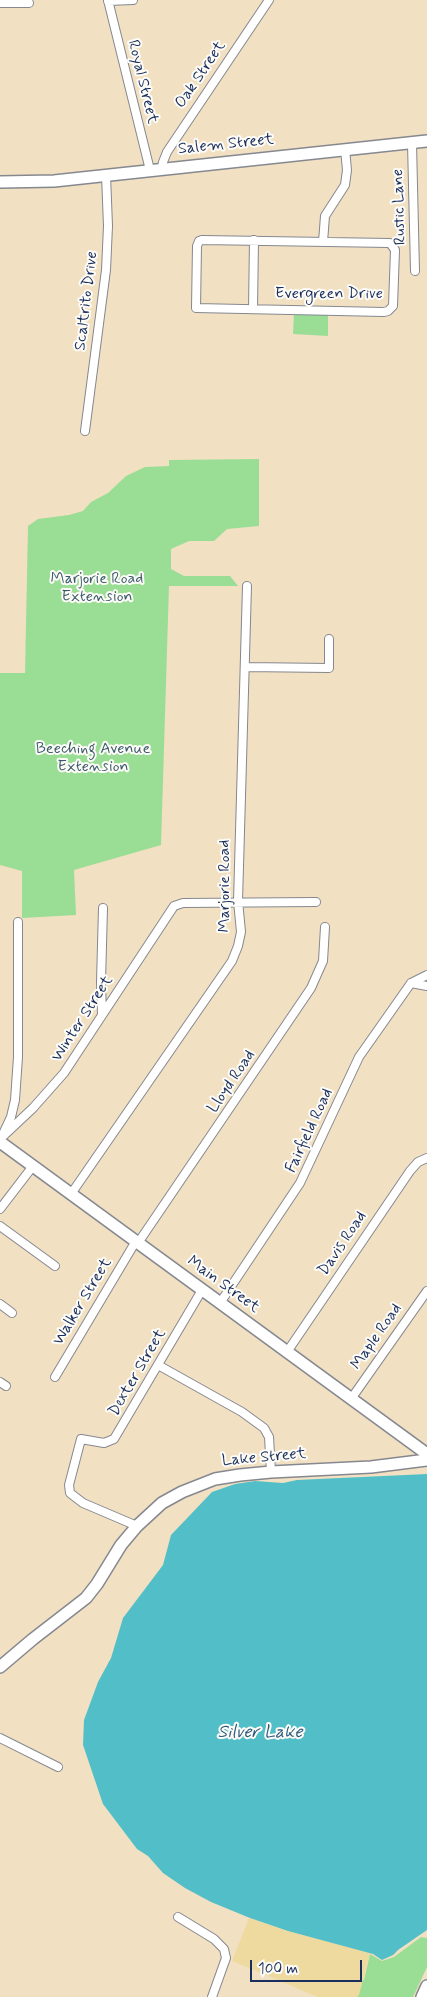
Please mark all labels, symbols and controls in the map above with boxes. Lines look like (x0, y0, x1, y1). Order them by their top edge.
street label: Royal Street (122, 38, 162, 126)
street label: Oak Street (172, 38, 230, 112)
street label: Salem Street (177, 130, 275, 160)
street label: Rustic Lane (389, 169, 411, 245)
street label: Scaltrito Drive (71, 250, 103, 352)
street label: Evergreen Drive (275, 285, 383, 305)
park label: Marjorie Road Extension (51, 570, 143, 608)
park label: Beeching Avenue Extension (36, 740, 150, 778)
street label: Marjorie Road (216, 840, 236, 932)
street label: Winter Street (48, 972, 118, 1066)
street label: Lloyd Road (204, 1047, 260, 1117)
street label: Fairfield Road (282, 1086, 338, 1176)
street label: Davis Road (315, 1208, 371, 1280)
street label: Main Street (183, 1252, 263, 1318)
street label: Walker Street (49, 1255, 117, 1349)
street label: Maple Road (347, 1300, 407, 1374)
street label: Dexter Street (105, 1326, 171, 1420)
street label: Lake Street (221, 1445, 307, 1471)
water label: Silver Lake (217, 1722, 303, 1744)
scale bar (252, 1950, 364, 1982)
text: 100 m (258, 1959, 298, 1979)

